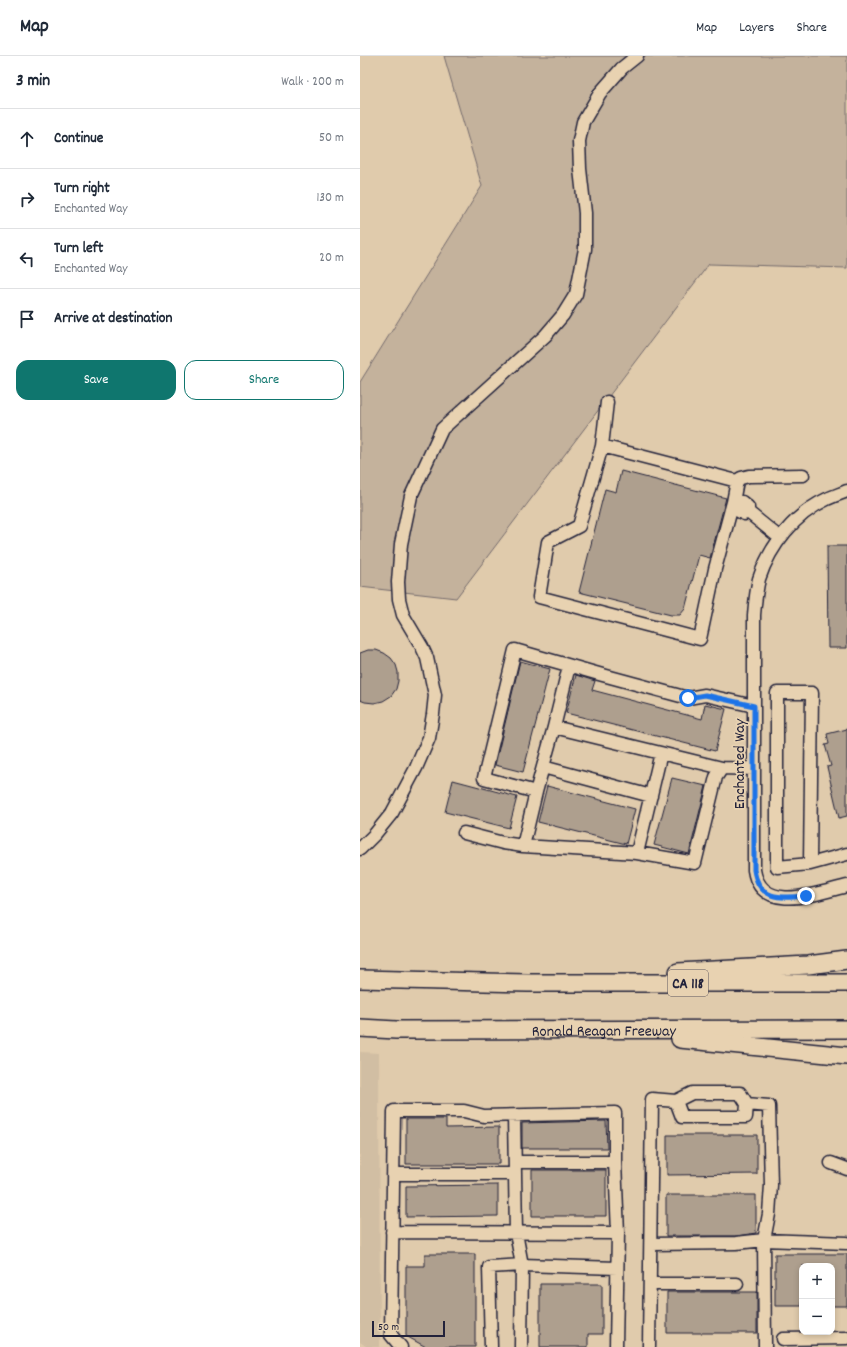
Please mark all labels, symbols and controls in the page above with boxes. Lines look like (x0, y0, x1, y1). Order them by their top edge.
text: Map (20, 14, 49, 41)
text: Map (696, 18, 717, 38)
text: Layers (739, 18, 774, 38)
text: Share (796, 18, 827, 38)
text: 3 min (16, 70, 50, 94)
text: Walk · 200 m (281, 73, 344, 92)
icon: ahead (16, 128, 38, 150)
text: Continue (54, 128, 103, 150)
text: 50 m (319, 129, 344, 148)
text: Turn right (54, 178, 110, 200)
icon: right (16, 188, 38, 210)
text: 130 m (316, 189, 344, 208)
text: Enchanted Way (54, 200, 128, 219)
text: Turn left (54, 238, 103, 260)
icon: left (16, 248, 38, 270)
text: 20 m (319, 249, 344, 268)
text: Enchanted Way (54, 260, 128, 279)
icon: arrive (16, 308, 38, 330)
text: Arrive at destination (54, 308, 172, 330)
button: Save (16, 360, 176, 400)
button: Share (184, 360, 344, 400)
route start (679, 689, 697, 707)
street label: Enchanted Way (729, 718, 752, 809)
route end (797, 887, 815, 905)
road number: CA 118 (668, 970, 708, 996)
street label: Ronald Reagan Freeway (532, 1020, 677, 1044)
map controls (799, 1263, 835, 1335)
button: + (799, 1263, 835, 1299)
button: − (799, 1299, 835, 1335)
scale bar (372, 1319, 445, 1338)
text: 50 m (378, 1320, 399, 1336)

